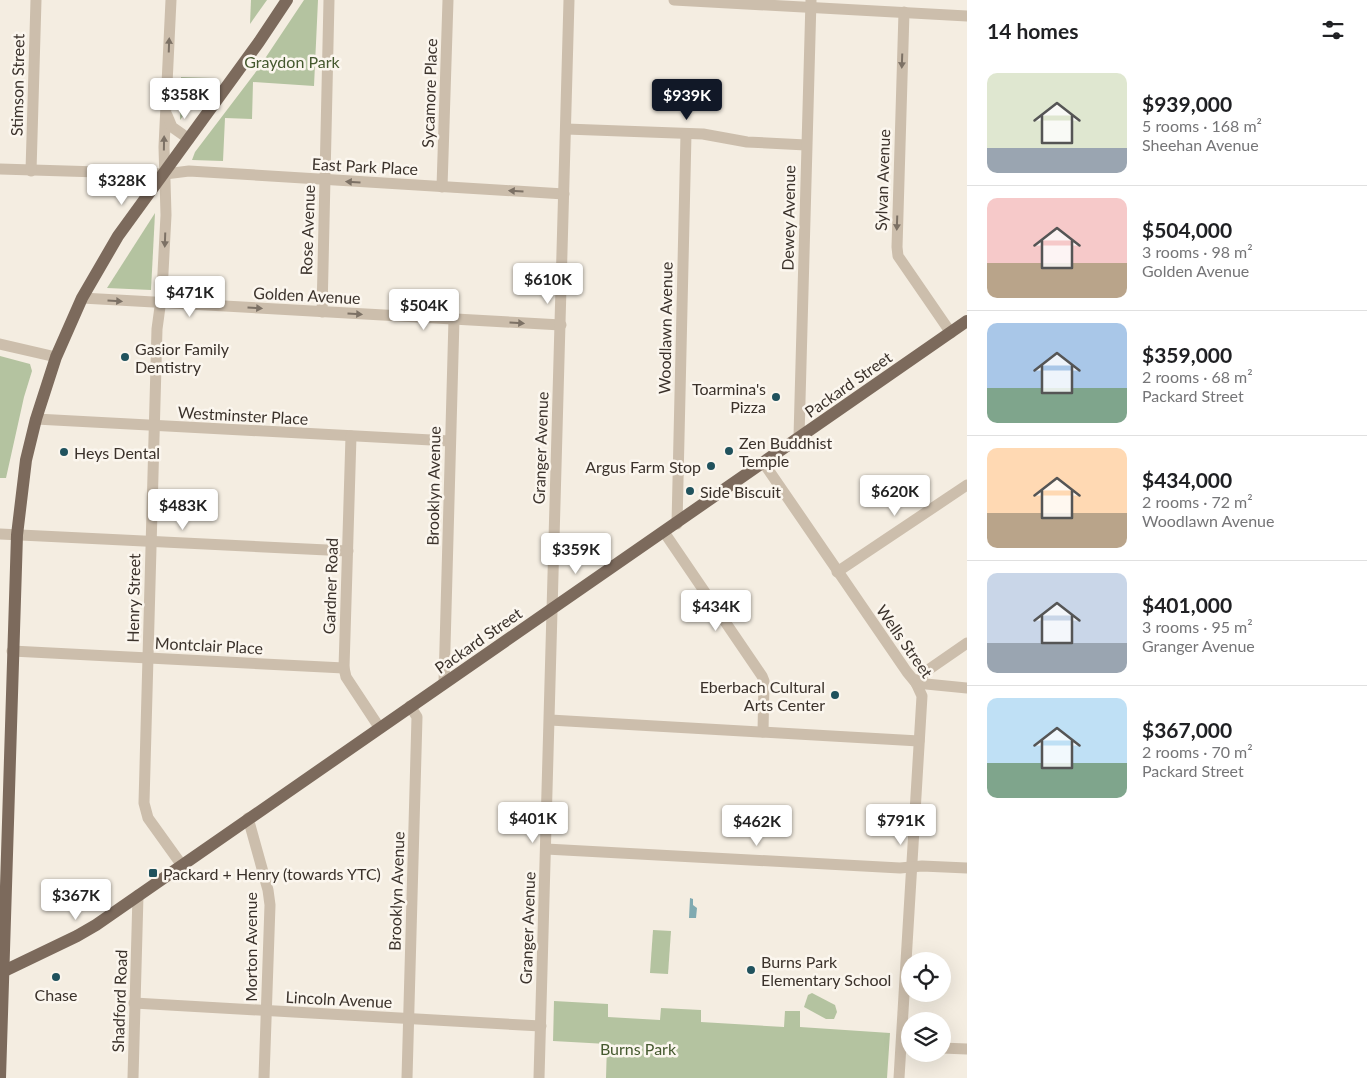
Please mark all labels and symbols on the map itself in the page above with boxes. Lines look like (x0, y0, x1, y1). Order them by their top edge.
street label: Stimson Street (7, 33, 27, 136)
one-way arrow (165, 37, 173, 53)
street label: Sycamore Place (418, 38, 440, 148)
park label: Graydon Park (244, 52, 341, 71)
one-way arrow (898, 53, 906, 69)
pin: $358K (150, 78, 220, 120)
pin: $939K (652, 78, 722, 121)
street label: Sylvan Avenue (871, 129, 893, 231)
one-way arrow (161, 134, 169, 150)
street label: East Park Place (311, 154, 419, 178)
pin: $328K (87, 164, 157, 206)
street label: Dewey Avenue (778, 165, 798, 271)
one-way arrow (345, 177, 361, 185)
street label: Rose Avenue (296, 184, 318, 276)
one-way arrow (507, 187, 523, 195)
one-way arrow (893, 216, 901, 232)
one-way arrow (160, 233, 168, 249)
pin: $610K (513, 262, 583, 305)
street label: Woodlawn Avenue (654, 262, 676, 394)
pin: $471K (155, 276, 225, 318)
street label: Golden Avenue (253, 283, 361, 307)
pin: $504K (389, 288, 459, 331)
one-way arrow (107, 297, 123, 305)
one-way arrow (248, 305, 264, 313)
one-way arrow (347, 310, 363, 318)
one-way arrow (510, 319, 526, 327)
place label: Gasior Family Dentistry (135, 339, 230, 376)
street label: Packard Street (801, 347, 895, 421)
marker: Gasior Family Dentistry (119, 351, 131, 363)
place label: Toarmina's Pizza (692, 379, 766, 416)
street label: Granger Avenue (529, 391, 551, 505)
marker: Toarmina's Pizza (770, 391, 782, 403)
street label: Westminster Place (177, 402, 309, 428)
street label: Brooklyn Avenue (422, 426, 444, 546)
place label: Zen Buddhist Temple (739, 433, 832, 470)
place label: Heys Dental (74, 443, 160, 462)
marker: Zen Buddhist Temple (723, 445, 735, 457)
marker: Heys Dental (58, 446, 70, 458)
place label: Argus Farm Stop (585, 457, 701, 476)
marker: Argus Farm Stop (705, 460, 717, 472)
pin: $620K (860, 474, 930, 517)
place label: Side Biscuit (700, 482, 781, 501)
marker: Side Biscuit (684, 485, 696, 497)
pin: $483K (148, 488, 218, 531)
pin: $359K (541, 532, 611, 575)
street label: Gardner Road (319, 537, 341, 635)
street label: Henry Street (123, 553, 143, 643)
pin: $434K (681, 590, 751, 632)
street label: Wells Street (873, 601, 937, 681)
street label: Packard Street (431, 603, 525, 677)
street label: Montclair Place (154, 633, 264, 657)
place label: Eberbach Cultural Arts Center (700, 677, 825, 714)
marker: Eberbach Cultural Arts Center (829, 689, 841, 701)
pin: $401K (498, 802, 568, 844)
pin: $462K (722, 804, 792, 847)
pin: $791K (866, 804, 936, 846)
street label: Brooklyn Avenue (384, 831, 408, 951)
place label: Packard + Henry (towards YTC) (163, 864, 381, 883)
marker: Packard + Henry (towards YTC) (147, 867, 159, 879)
street label: Granger Avenue (516, 871, 538, 985)
pin: $367K (41, 878, 111, 921)
street label: Morton Avenue (241, 892, 260, 1002)
street label: Shadford Road (108, 949, 130, 1053)
place label: Burns Park Elementary School (761, 952, 891, 989)
marker: Burns Park Elementary School (745, 964, 757, 976)
marker: Chase (50, 971, 62, 983)
place label: Chase (35, 985, 77, 1004)
street label: Lincoln Avenue (285, 987, 393, 1011)
park label: Burns Park (600, 1039, 677, 1058)

